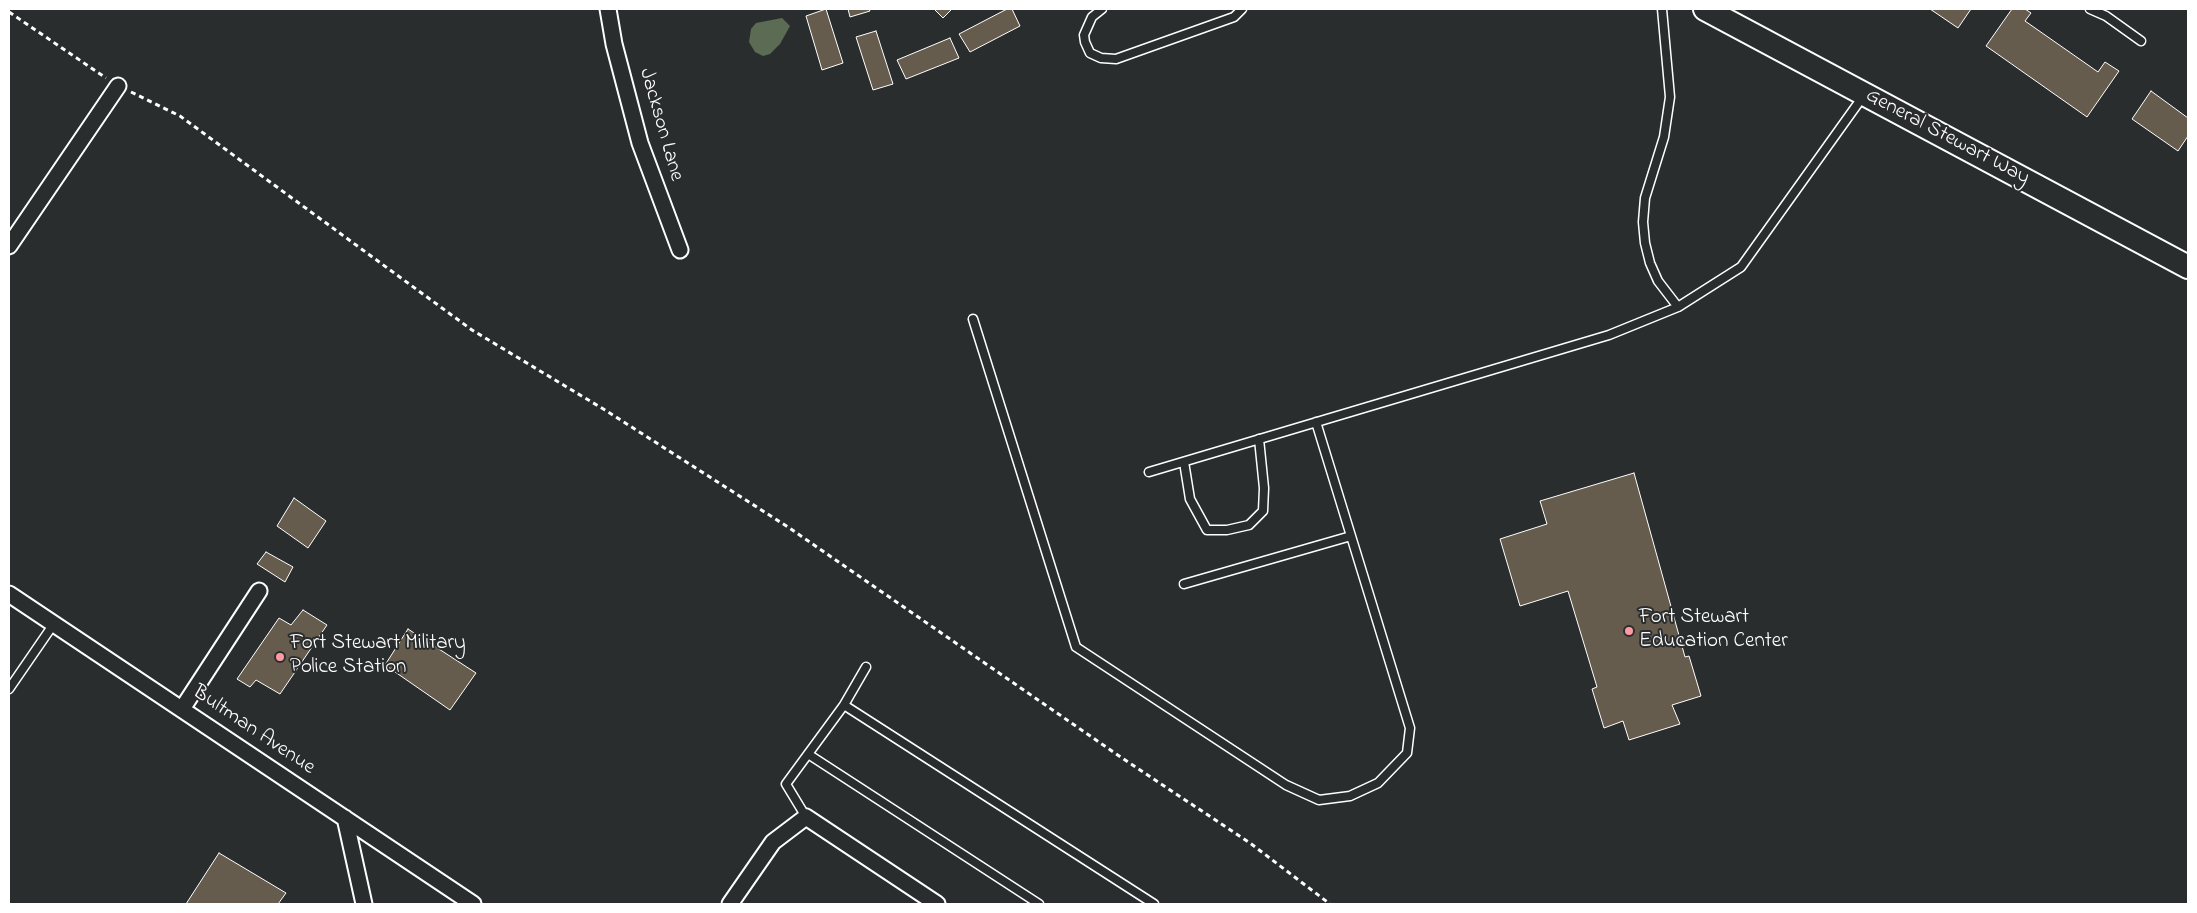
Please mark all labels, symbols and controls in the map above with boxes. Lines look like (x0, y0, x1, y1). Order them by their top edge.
street label: Jackson Lane (632, 66, 688, 184)
street label: General Stewart Way (1861, 84, 2033, 192)
place label: Fort Stewart Education Center (1639, 606, 1788, 656)
marker: Fort Stewart Education Center (1623, 625, 1635, 637)
place label: Fort Stewart Military Police Station (290, 632, 466, 682)
marker: Fort Stewart Military Police Station (274, 651, 286, 663)
street label: Bultman Avenue (187, 681, 319, 781)

